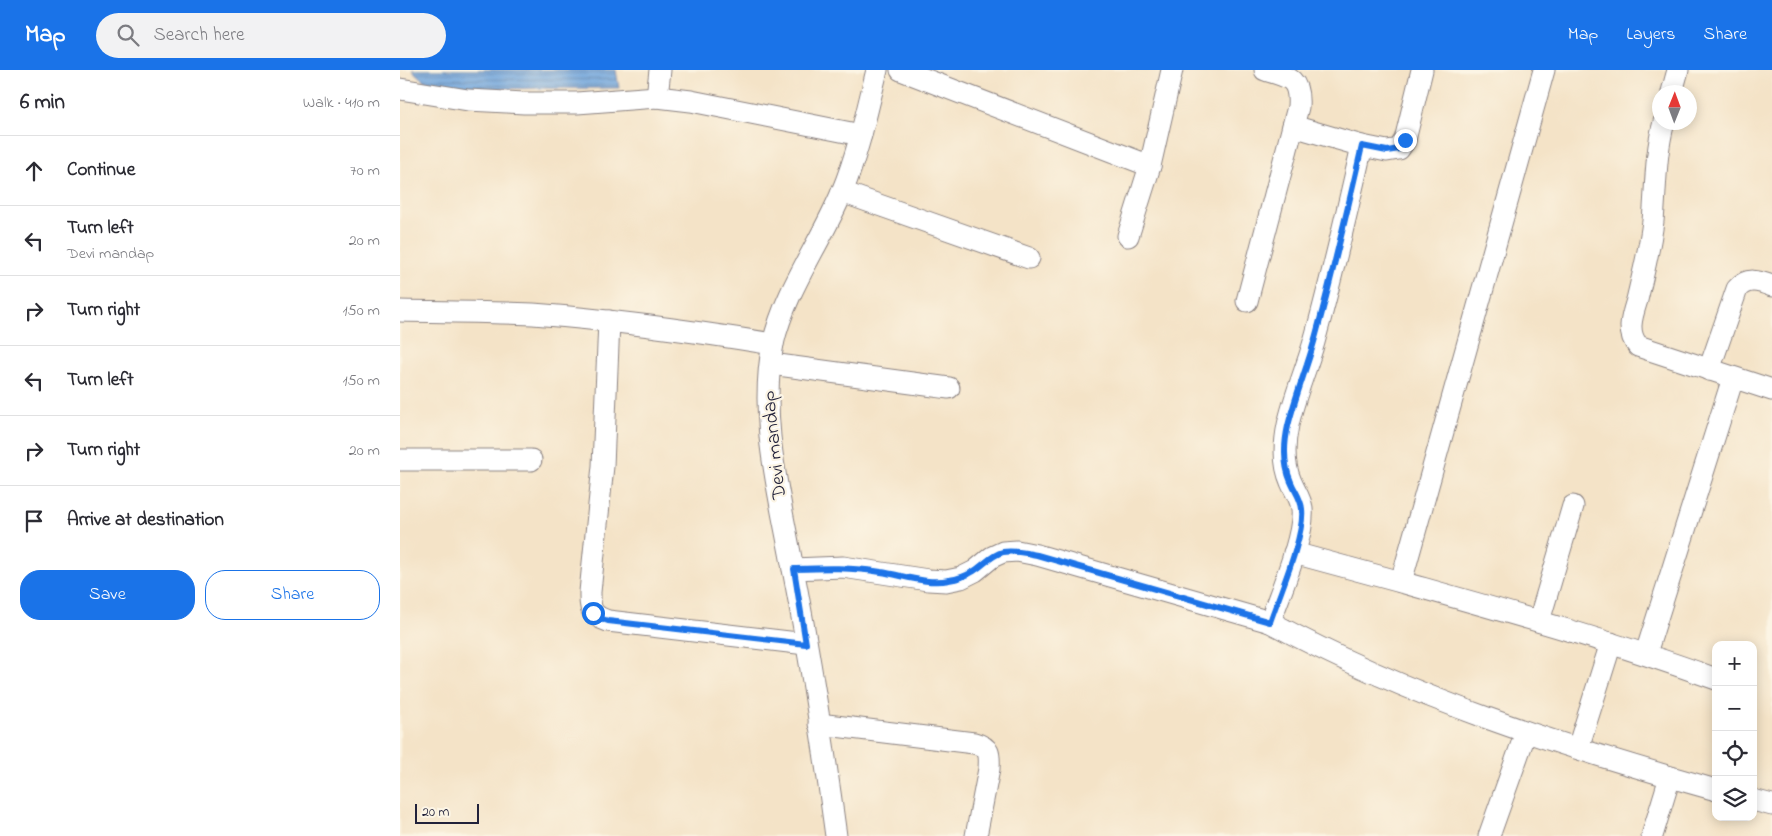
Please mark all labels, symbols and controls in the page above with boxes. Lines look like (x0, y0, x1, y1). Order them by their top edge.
search box (96, 13, 446, 58)
text: Map (25, 18, 66, 53)
icon: search (114, 21, 142, 49)
text: Search here (154, 22, 245, 49)
text: Map (1568, 22, 1598, 48)
text: Layers (1626, 22, 1676, 48)
text: Share (1704, 22, 1747, 48)
north arrow (1652, 85, 1697, 130)
text: 6 min (20, 88, 65, 118)
text: Walk · 410 m (303, 91, 380, 115)
route end (1394, 129, 1417, 152)
icon: ahead (20, 157, 48, 185)
text: Continue (67, 157, 135, 184)
text: 70 m (350, 159, 380, 183)
text: Turn left (67, 215, 134, 242)
icon: left (20, 227, 48, 255)
text: 20 m (349, 229, 380, 253)
text: Devi mandap (67, 242, 154, 266)
icon: right (20, 297, 48, 325)
text: Turn right (67, 297, 140, 324)
text: 150 m (342, 299, 380, 323)
icon: left (20, 367, 48, 395)
text: Turn left (67, 367, 134, 394)
text: 150 m (342, 369, 380, 393)
street label: Devi mandap (755, 389, 795, 502)
icon: right (20, 437, 48, 465)
text: Turn right (67, 437, 140, 464)
text: 20 m (349, 439, 380, 463)
icon: arrive (20, 507, 48, 535)
text: Arrive at destination (67, 507, 224, 534)
button: Save (20, 570, 195, 620)
button: Share (205, 570, 380, 620)
route start (582, 602, 605, 625)
map controls (1712, 641, 1757, 821)
button: + (1712, 641, 1757, 686)
button: − (1712, 686, 1757, 731)
button: locate (1712, 731, 1757, 776)
button: layers (1712, 776, 1757, 821)
scale bar (415, 801, 479, 824)
text: 20 m (422, 802, 449, 823)

